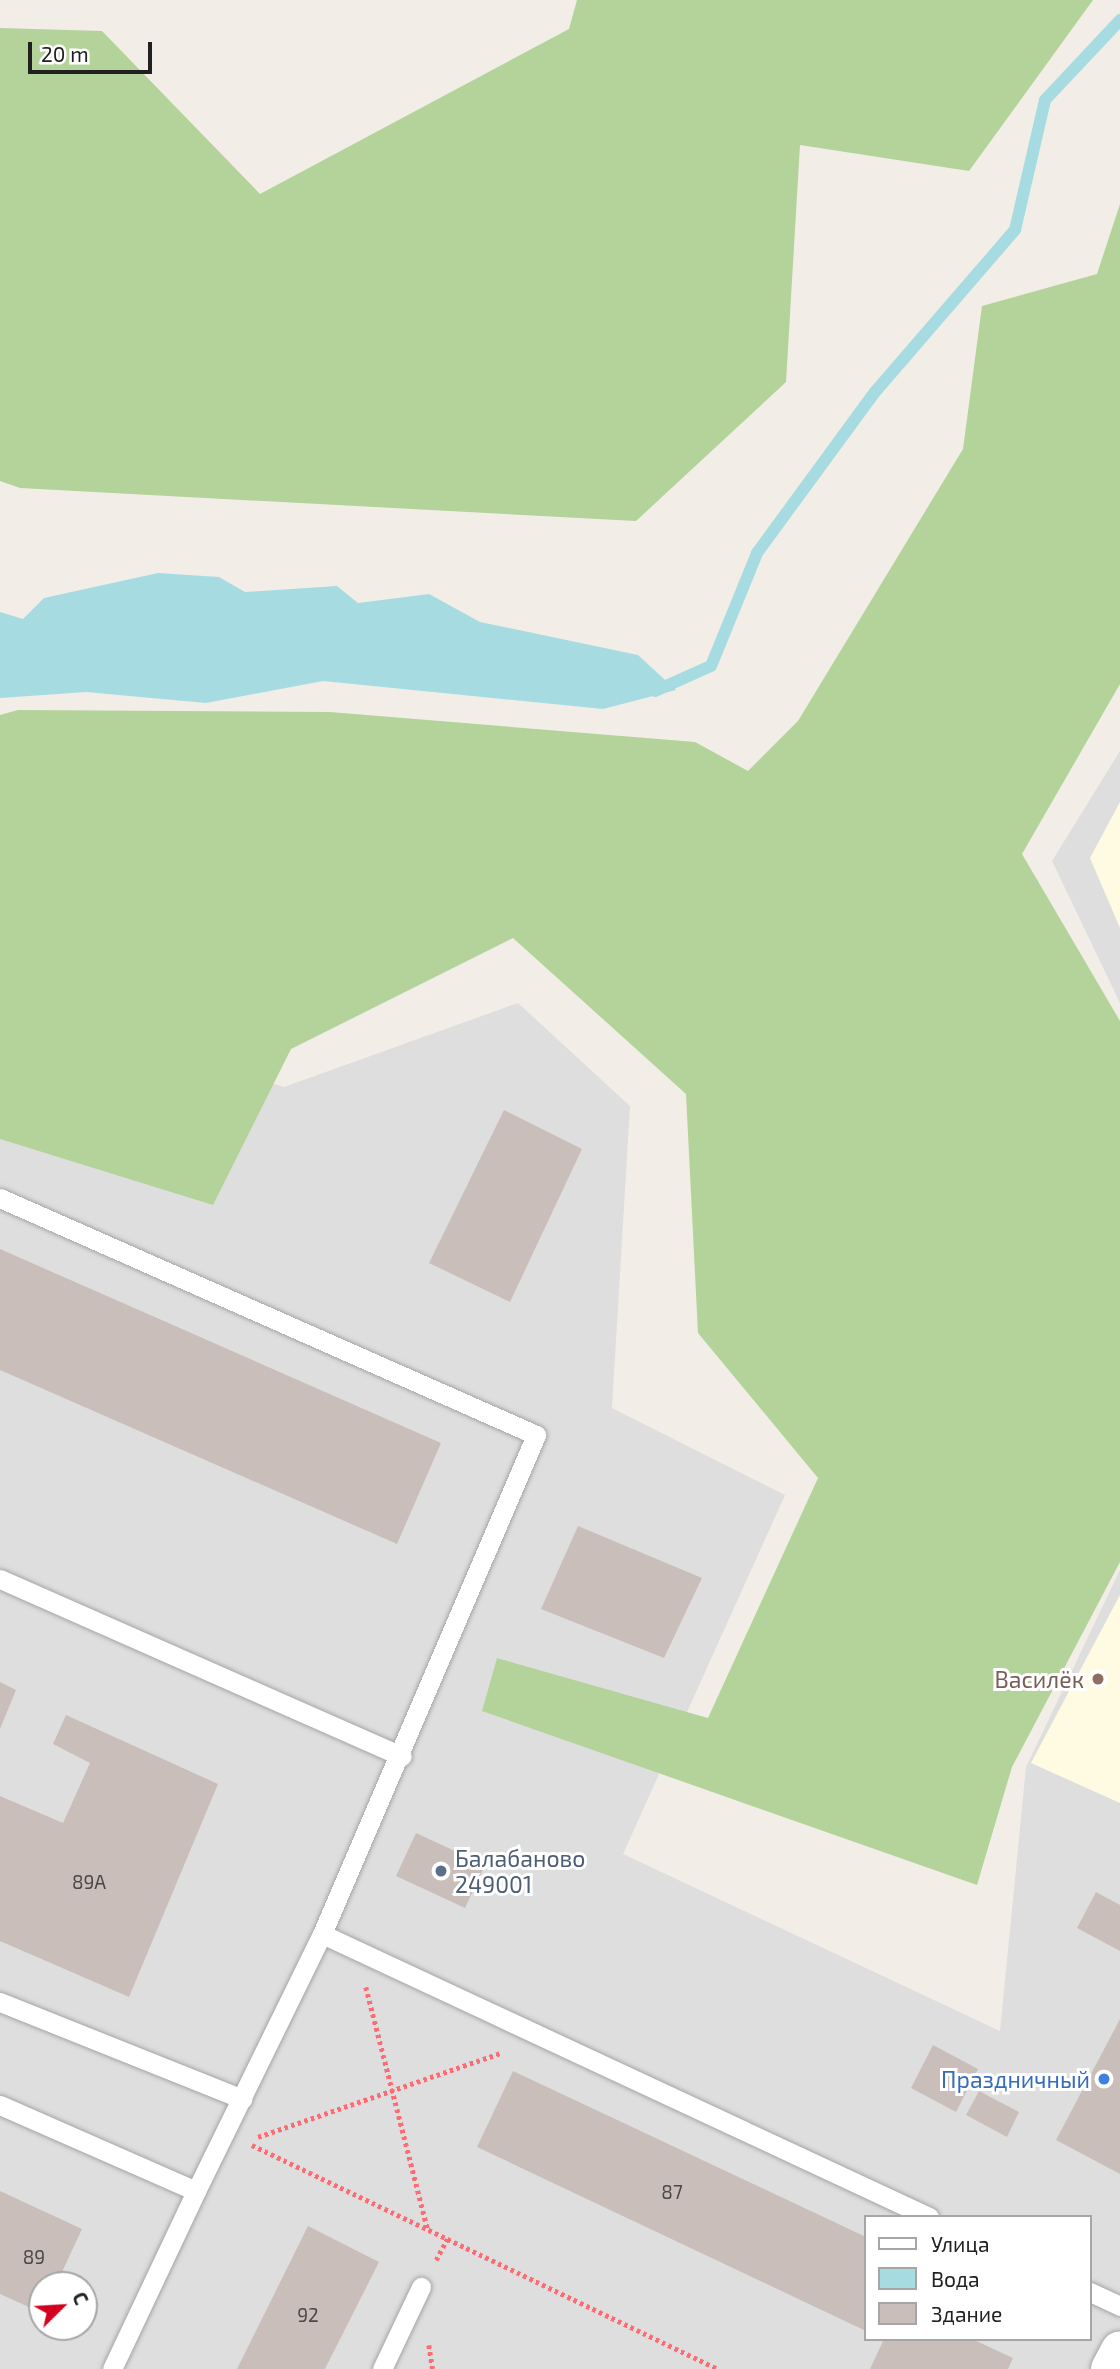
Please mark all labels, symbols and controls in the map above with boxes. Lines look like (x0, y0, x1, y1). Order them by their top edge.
scale bar (32, 28, 156, 72)
text: 20 m (41, 41, 89, 66)
place label: Василёк (995, 1665, 1084, 1693)
marker: Василёк (1090, 1671, 1106, 1687)
place label: Балабаново 249001 (455, 1844, 585, 1898)
marker: Балабаново 249001 (433, 1863, 449, 1879)
house number: 89А (72, 1871, 106, 1893)
place label: Праздничный (941, 2065, 1090, 2093)
marker: Праздничный (1096, 2071, 1112, 2087)
house number: 87 (661, 2181, 683, 2203)
legend (864, 2215, 1092, 2341)
text: Улица (931, 2231, 990, 2256)
house number: 89 (23, 2246, 45, 2268)
text: Вода (931, 2266, 980, 2291)
north arrow (28, 2271, 98, 2341)
text: С (68, 2288, 94, 2308)
text: Здание (931, 2301, 1002, 2326)
house number: 92 (297, 2304, 319, 2326)

